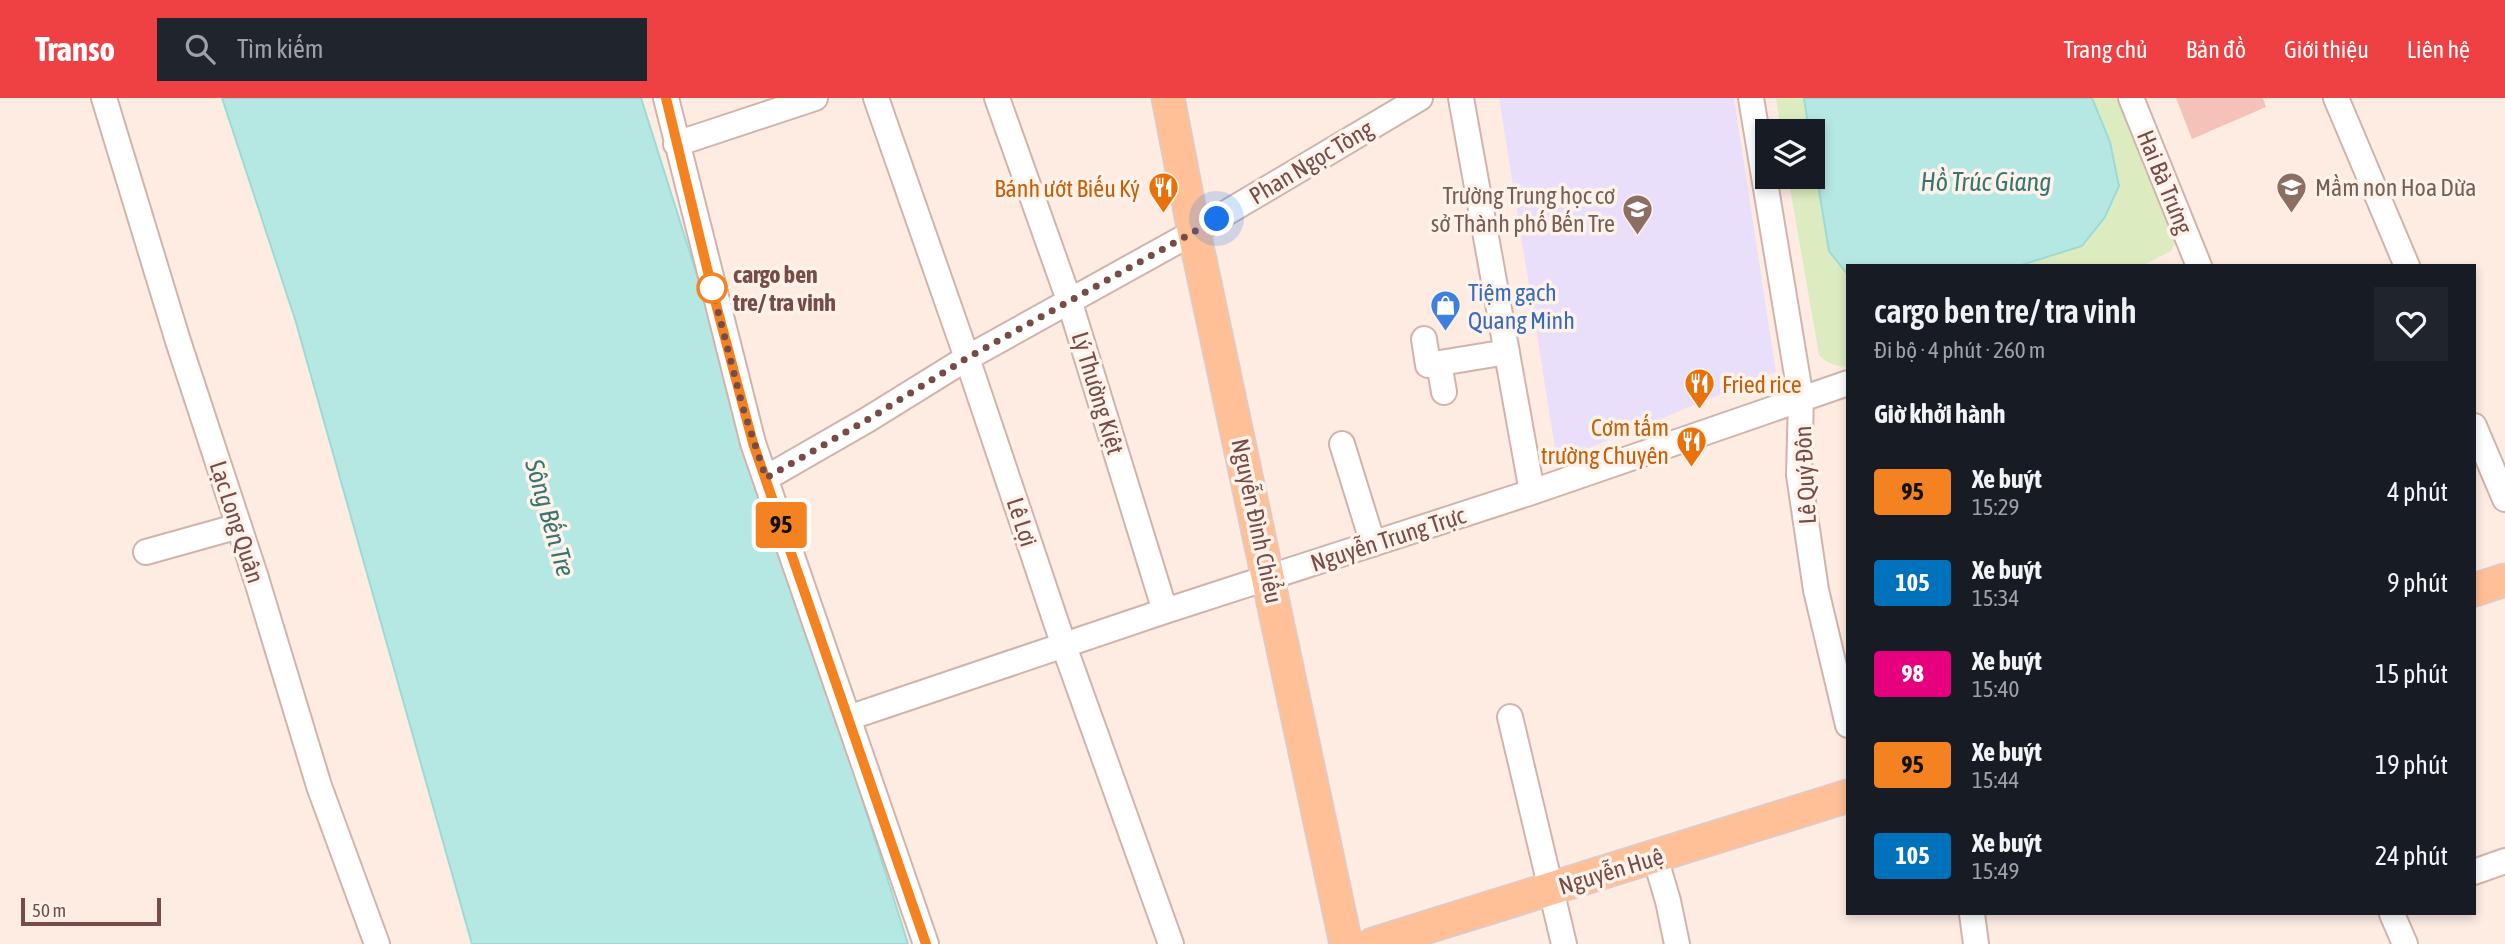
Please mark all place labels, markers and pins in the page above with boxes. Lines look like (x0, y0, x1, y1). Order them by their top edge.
school or university icon: Mầm non Hoa Dừa (2275, 170, 2309, 214)
restaurant icon: Bánh ướt Biếu Ký (1146, 171, 1180, 215)
place label: Mầm non Hoa Dừa (2315, 174, 2477, 201)
place label: Bánh ướt Biếu Ký (994, 175, 1140, 202)
place label: Trường Trung học cơ sở Thành phố Bến Tre (1431, 182, 1615, 237)
school or university icon: Trường Trung học cơ sở Thành phố Bến Tre (1621, 192, 1655, 236)
place label: cargo ben tre/ tra vinh (732, 261, 836, 316)
marker: cargo ben tre/ tra vinh (697, 273, 727, 303)
place label: Tiệm gạch Quang Minh (1468, 279, 1575, 334)
shop icon: Tiệm gạch Quang Minh (1428, 289, 1462, 333)
restaurant icon: Fried rice (1682, 367, 1716, 411)
place label: Fried rice (1722, 371, 1802, 398)
place label: Cơm tấm trường Chuyên (1541, 414, 1669, 469)
restaurant icon: Cơm tấm trường Chuyên (1675, 424, 1709, 468)

